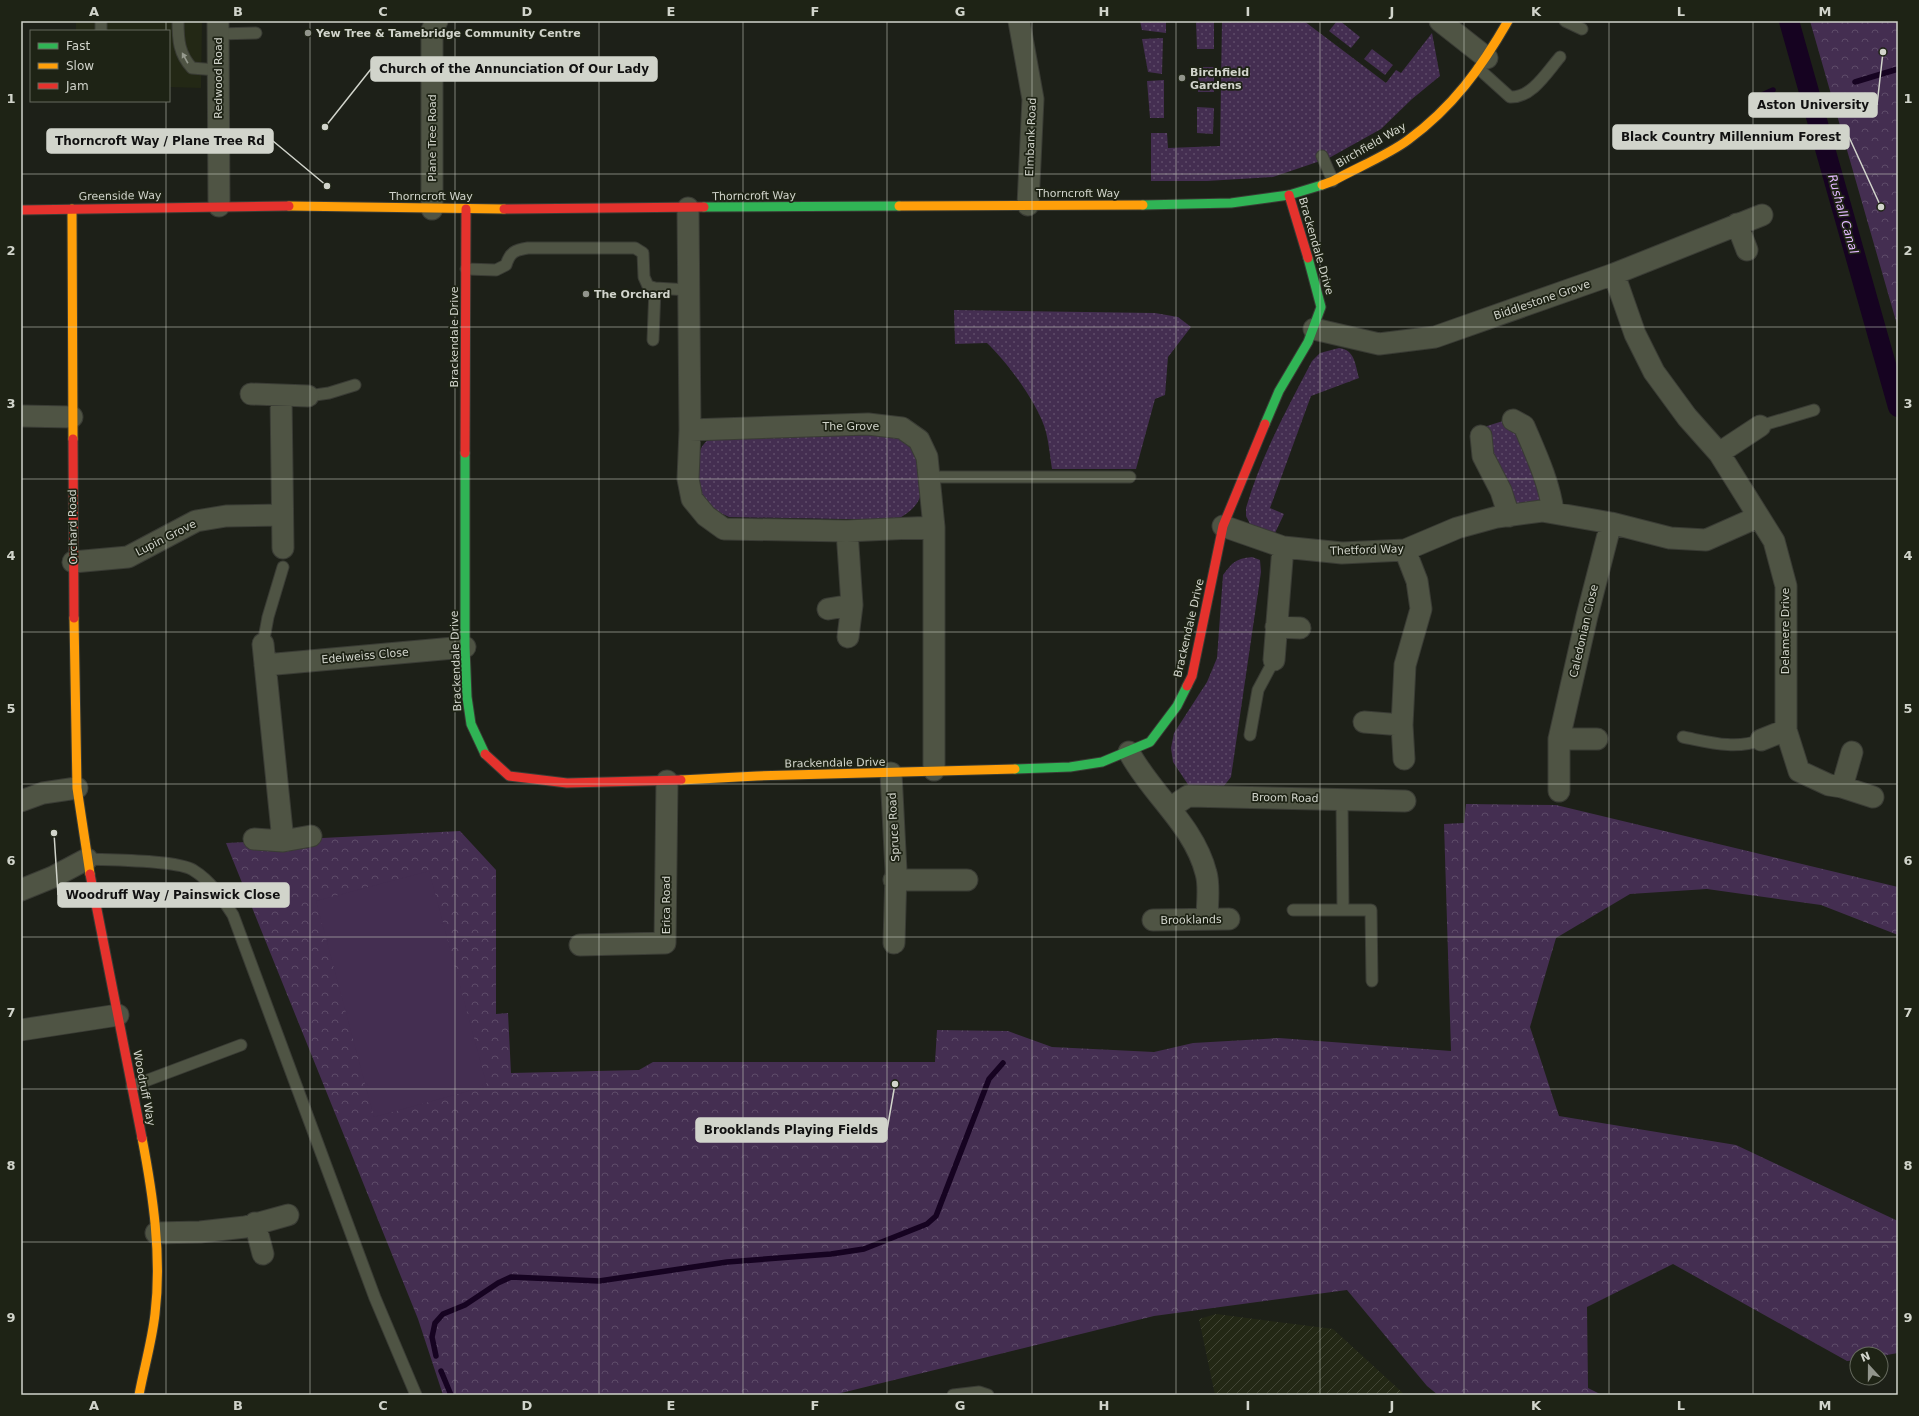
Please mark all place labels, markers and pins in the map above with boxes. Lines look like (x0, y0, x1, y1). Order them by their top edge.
place label: Yew Tree & Tamebridge Community Centre (315, 27, 581, 40)
marker: Yew Tree & Tamebridge Community Centre (303, 28, 313, 38)
callout: Church of the Annunciation Of Our Lady (371, 57, 657, 81)
place label: Birchfield Gardens (1190, 66, 1249, 92)
marker: Birchfield Gardens (1177, 73, 1187, 83)
callout: Aston University (1749, 93, 1877, 117)
callout: Black Country Millennium Forest (1613, 125, 1849, 149)
callout: Thorncroft Way / Plane Tree Rd (47, 129, 273, 153)
place label: The Orchard (594, 288, 670, 301)
marker: The Orchard (581, 289, 591, 299)
callout: Woodruff Way / Painswick Close (58, 883, 289, 907)
callout: Brooklands Playing Fields (696, 1118, 887, 1142)

